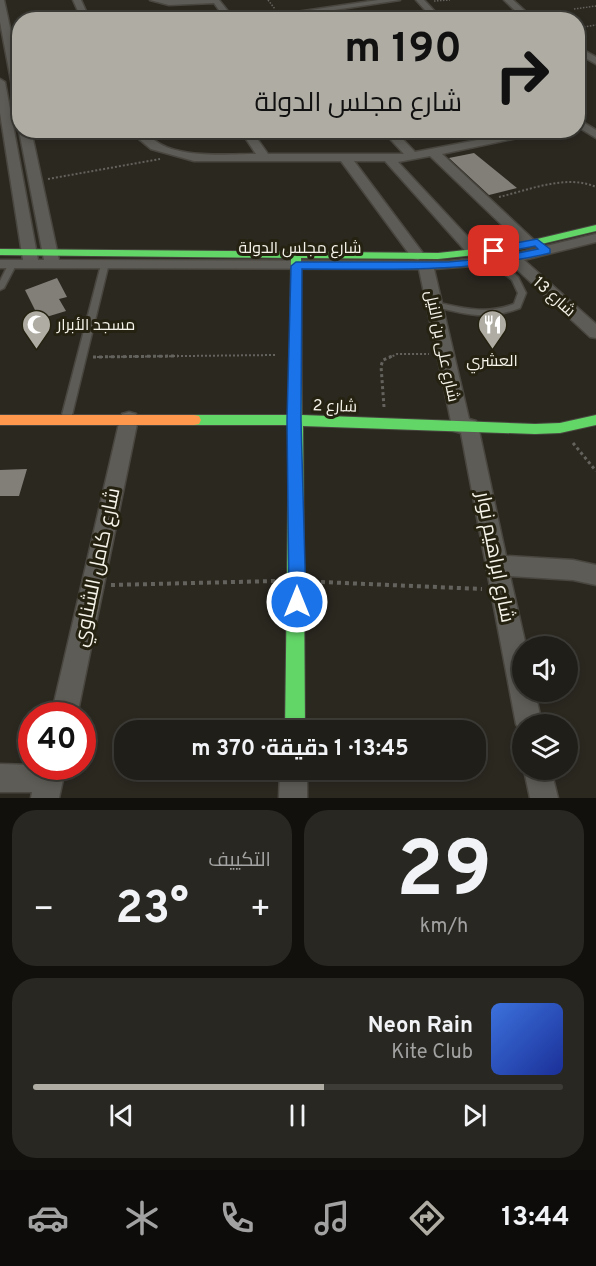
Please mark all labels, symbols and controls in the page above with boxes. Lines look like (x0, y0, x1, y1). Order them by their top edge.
text: 190 m (344, 24, 462, 77)
icon: right (483, 36, 561, 114)
text: شارع مجلس الدولة (255, 87, 462, 121)
pin (468, 225, 519, 276)
icon: arrive (477, 234, 510, 267)
street label: شارع مجلس الدولة (239, 239, 361, 259)
street label: شارع 13 (528, 273, 579, 322)
street label: شارع على بن النيل (419, 289, 463, 404)
mosque icon: مسجد الأبرار (20, 308, 52, 350)
restaurant icon: العشري (476, 308, 508, 350)
place label: مسجد الأبرار (56, 316, 135, 336)
place label: العشري (466, 352, 518, 374)
street label: شارع 2 (312, 396, 358, 418)
street label: شارع كامل الشناوي (68, 485, 128, 650)
street label: شارع ابراهيم نوار (468, 489, 519, 625)
position arrow (265, 570, 329, 634)
map controls (512, 636, 578, 780)
button: sound (512, 636, 578, 702)
speed limit sign: 40 (18, 702, 96, 780)
button: layers (512, 714, 578, 780)
text: 13:45 · 1 دقيقة · 370 m (191, 736, 409, 763)
text: 29 (396, 825, 492, 924)
text: التكييف (208, 848, 271, 874)
text: 23° (115, 882, 189, 939)
text: − (33, 890, 54, 932)
text: + (250, 890, 271, 932)
text: km/h (420, 914, 468, 940)
text: Neon Rain (368, 1013, 473, 1040)
text: Kite Club (391, 1040, 473, 1066)
icon: previous (105, 1099, 138, 1132)
icon: pause (281, 1099, 314, 1132)
icon: next (458, 1099, 491, 1132)
icon: car (27, 1197, 69, 1239)
icon: climate (121, 1197, 163, 1239)
icon: phone (216, 1197, 258, 1239)
icon: music (311, 1197, 353, 1239)
icon: directions (406, 1197, 448, 1239)
text: 13:44 (501, 1201, 570, 1235)

